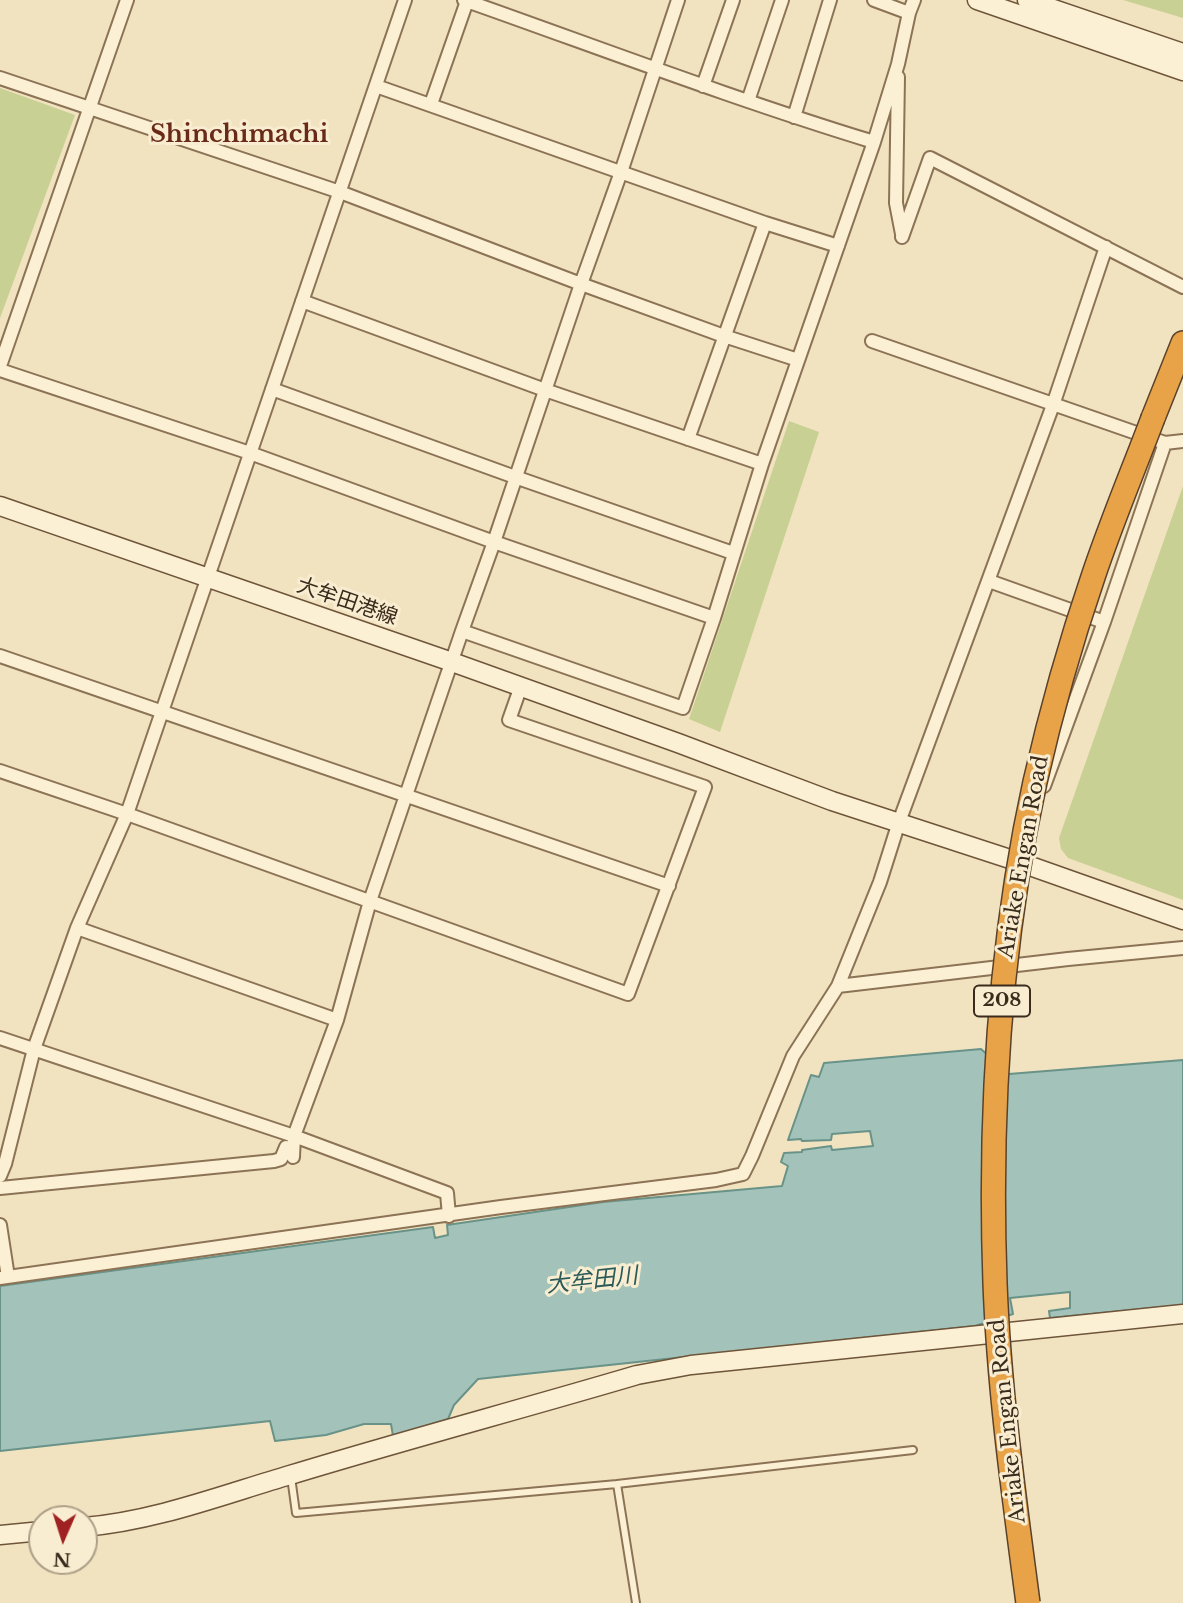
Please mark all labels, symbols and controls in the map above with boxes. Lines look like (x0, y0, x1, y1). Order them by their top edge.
district label: Shinchimachi (150, 121, 328, 149)
street label: 大牟田港線 (293, 573, 401, 631)
street label: Ariake Engan Road (994, 754, 1054, 960)
road number: 208 (974, 986, 1030, 1016)
water label: 大牟田川 (545, 1262, 639, 1300)
street label: Ariake Engan Road (985, 1317, 1031, 1525)
north arrow (28, 1505, 98, 1575)
text: N (52, 1548, 72, 1571)

